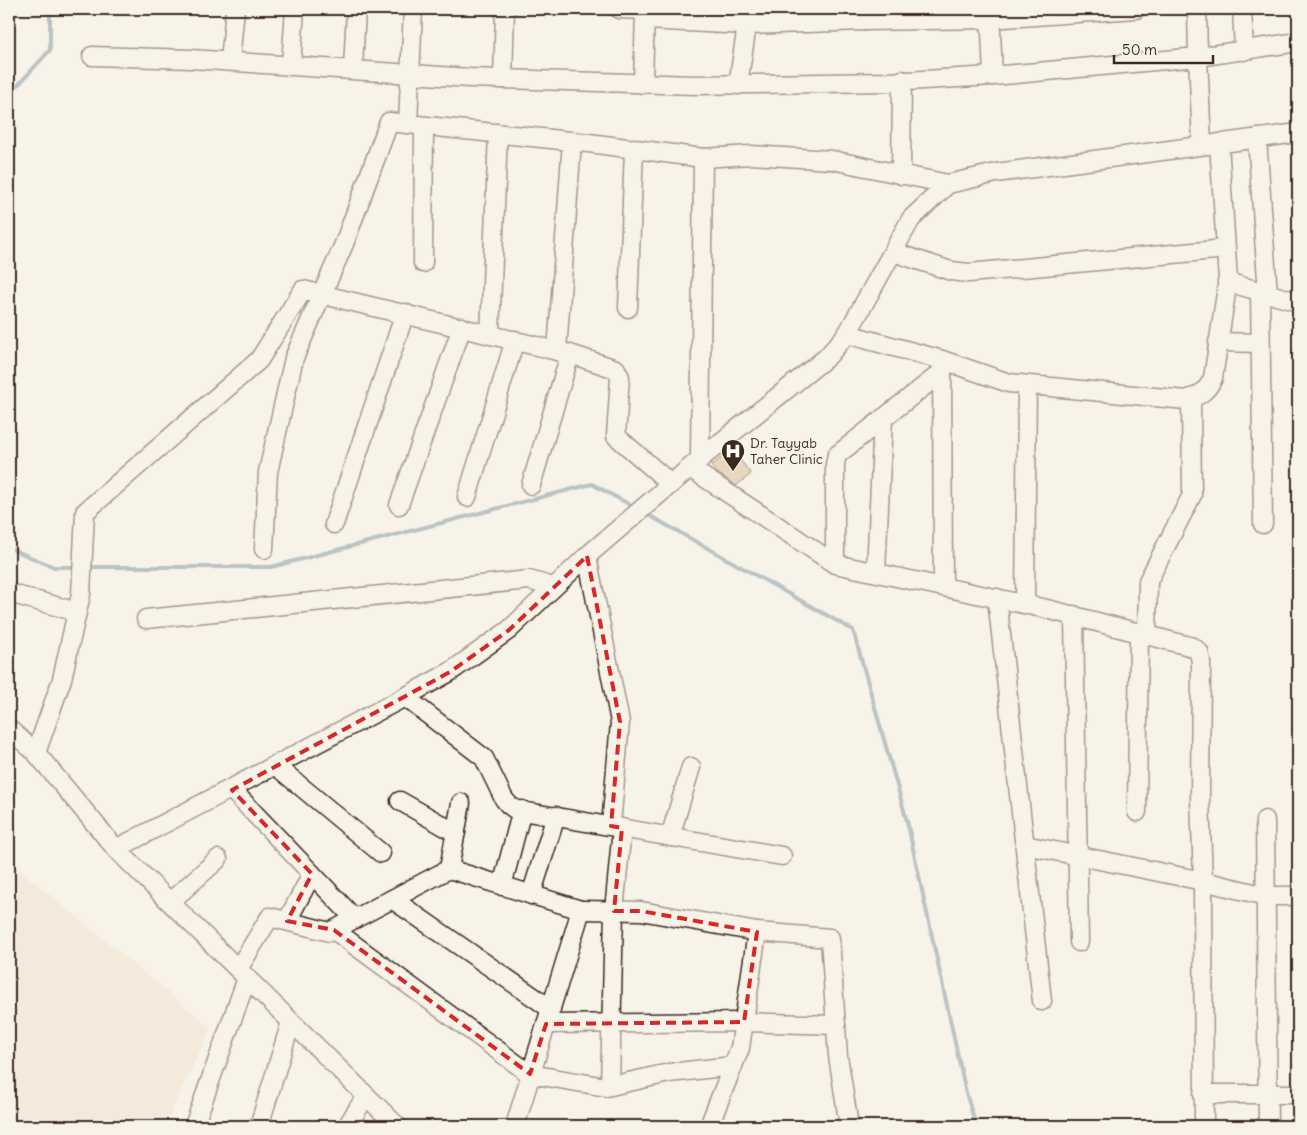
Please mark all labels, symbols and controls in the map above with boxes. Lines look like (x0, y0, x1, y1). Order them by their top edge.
scale bar (1114, 32, 1213, 64)
text: 50 m (1122, 40, 1157, 59)
place label: Dr. Tayyab Taher Clinic (750, 434, 823, 468)
hospital icon: Dr. Tayyab Taher Clinic (720, 438, 746, 472)

